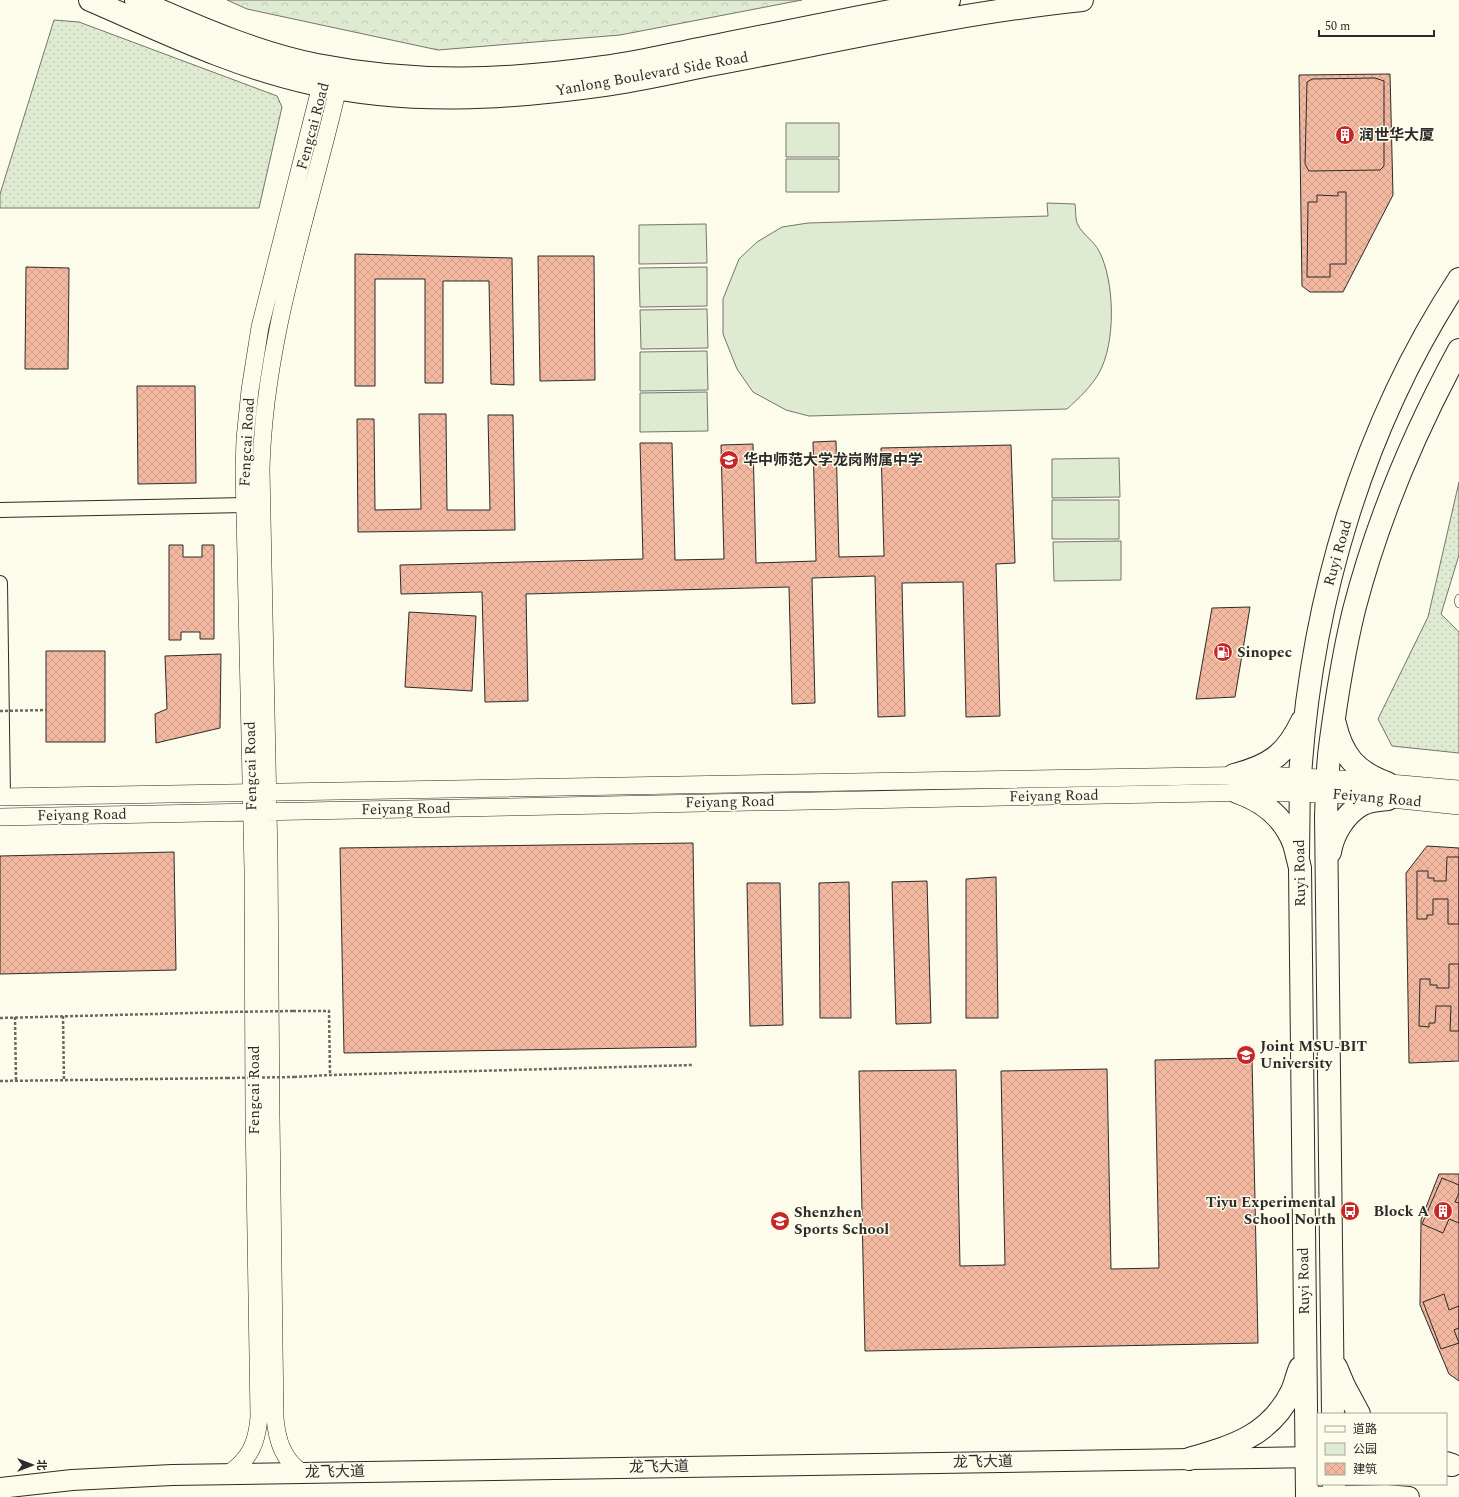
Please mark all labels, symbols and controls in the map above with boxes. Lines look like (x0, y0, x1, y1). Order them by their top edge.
scale bar (1319, 12, 1434, 38)
text: 50 m (1325, 17, 1350, 36)
street label: Yanlong Boulevard Side Road (554, 46, 750, 102)
street label: Fengcai Road (290, 80, 336, 172)
building icon: 润世华大厦 (1334, 124, 1356, 146)
place label: 润世华大厦 (1359, 124, 1434, 147)
street label: Fengcai Road (233, 397, 261, 487)
school or university icon: 华中师范大学龙岗附属中学 (718, 449, 740, 471)
place label: 华中师范大学龙岗附属中学 (743, 449, 923, 472)
street label: Ruyi Road (1318, 517, 1358, 589)
fuel station icon: Sinopec (1212, 641, 1234, 663)
place label: Sinopec (1237, 641, 1292, 664)
street label: Fengcai Road (239, 721, 263, 811)
street label: Feiyang Road (1331, 783, 1423, 813)
street label: Feiyang Road (1009, 784, 1099, 808)
street label: Feiyang Road (685, 790, 775, 814)
street label: Feiyang Road (361, 797, 451, 821)
street label: Feiyang Road (37, 803, 127, 827)
street label: Ruyi Road (1288, 839, 1312, 907)
place label: Joint MSU-BIT University (1260, 1035, 1367, 1075)
school or university icon: Joint MSU-BIT University (1235, 1044, 1257, 1066)
street label: Fengcai Road (243, 1045, 266, 1135)
place label: Tiyu Experimental School North (1206, 1191, 1336, 1231)
bus stop icon: Tiyu Experimental School North (1339, 1200, 1361, 1222)
place label: Block A (1374, 1200, 1429, 1223)
building icon: Block A (1432, 1200, 1454, 1222)
place label: Shenzhen Sports School (794, 1201, 889, 1241)
school or university icon: Shenzhen Sports School (769, 1210, 791, 1232)
street label: Ruyi Road (1292, 1247, 1316, 1315)
legend (1317, 1413, 1447, 1485)
text: 道路 (1353, 1420, 1377, 1439)
text: 公园 (1353, 1440, 1377, 1459)
north arrow (12, 1445, 52, 1485)
street label: 龙飞大道 (953, 1450, 1013, 1474)
street label: 龙飞大道 (629, 1455, 689, 1479)
text: 北 (33, 1460, 50, 1471)
street label: 龙飞大道 (305, 1460, 365, 1484)
text: 建筑 (1353, 1460, 1377, 1479)

